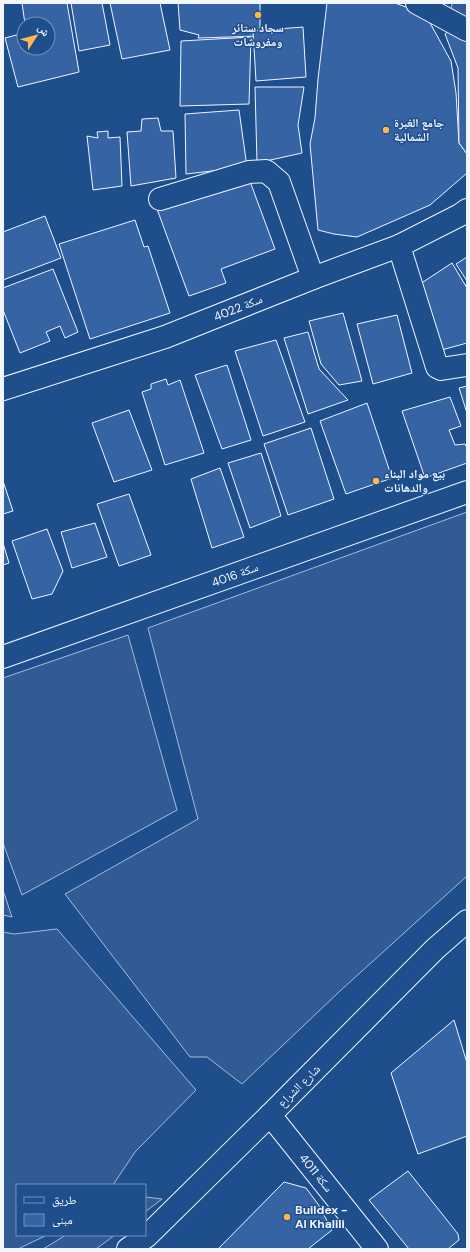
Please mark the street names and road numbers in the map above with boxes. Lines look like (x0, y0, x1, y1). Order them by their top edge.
street label: سكة 4022 (211, 291, 265, 325)
street label: سكة 4016 (209, 559, 261, 591)
street label: شارع الشراع (274, 1061, 324, 1111)
street label: سكة 4011 (296, 1150, 336, 1196)

